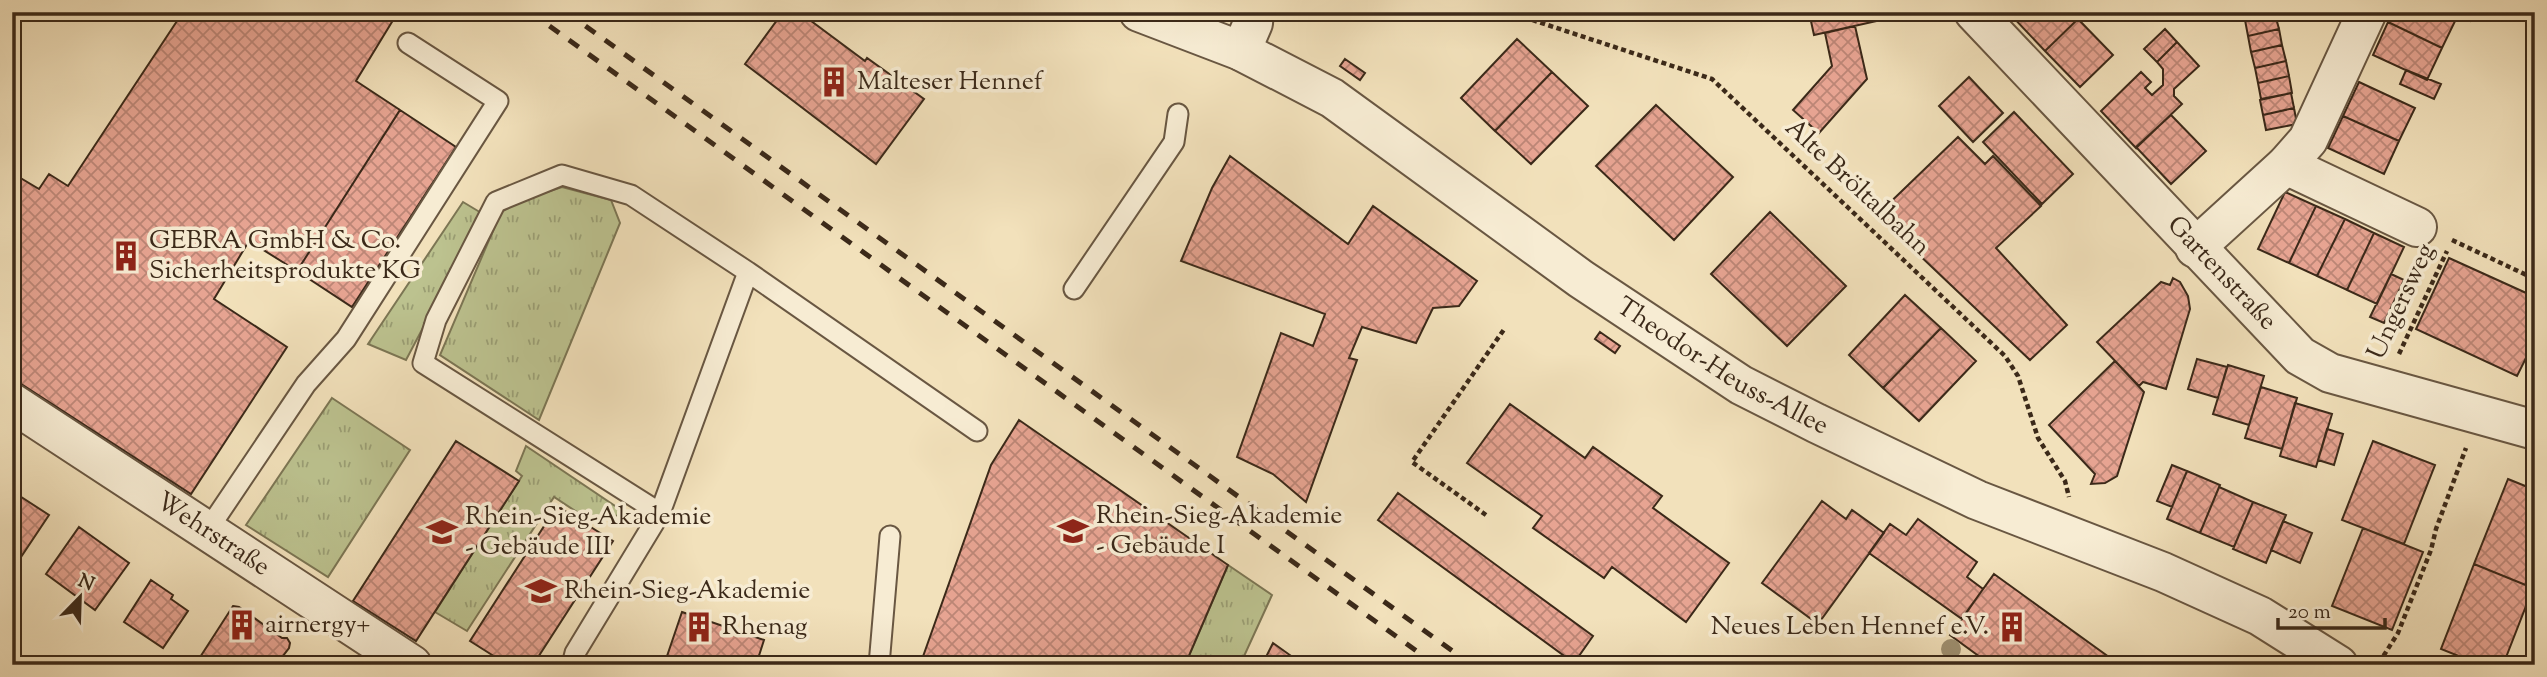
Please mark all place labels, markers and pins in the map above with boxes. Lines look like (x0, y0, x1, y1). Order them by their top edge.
place label: Malteser Hennef (857, 64, 1044, 101)
building icon: Malteser Hennef (817, 65, 851, 99)
place label: GEBRA GmbH & Co. Sicherheitsprodukte KG (149, 223, 421, 290)
building icon: GEBRA GmbH & Co. Sicherheitsprodukte KG (109, 239, 143, 273)
place label: Rhein-Sieg-Akademie - Gebäude I (1096, 498, 1342, 565)
place label: Rhein-Sieg-Akademie - Gebäude III (465, 499, 711, 566)
school or university icon: Rhein-Sieg-Akademie - Gebäude I (1056, 514, 1090, 548)
school or university icon: Rhein-Sieg-Akademie - Gebäude III (425, 515, 459, 549)
place label: Rhein-Sieg-Akademie (564, 573, 810, 610)
school or university icon: Rhein-Sieg-Akademie (524, 574, 558, 608)
place label: airnergy+ (265, 607, 370, 644)
building icon: airnergy+ (225, 608, 259, 642)
place label: Rhenag (722, 609, 807, 646)
place label: Neues Leben Hennef e.V. (1711, 609, 1989, 646)
building icon: Rhenag (682, 610, 716, 644)
building icon: Neues Leben Hennef e.V. (1995, 610, 2029, 644)

